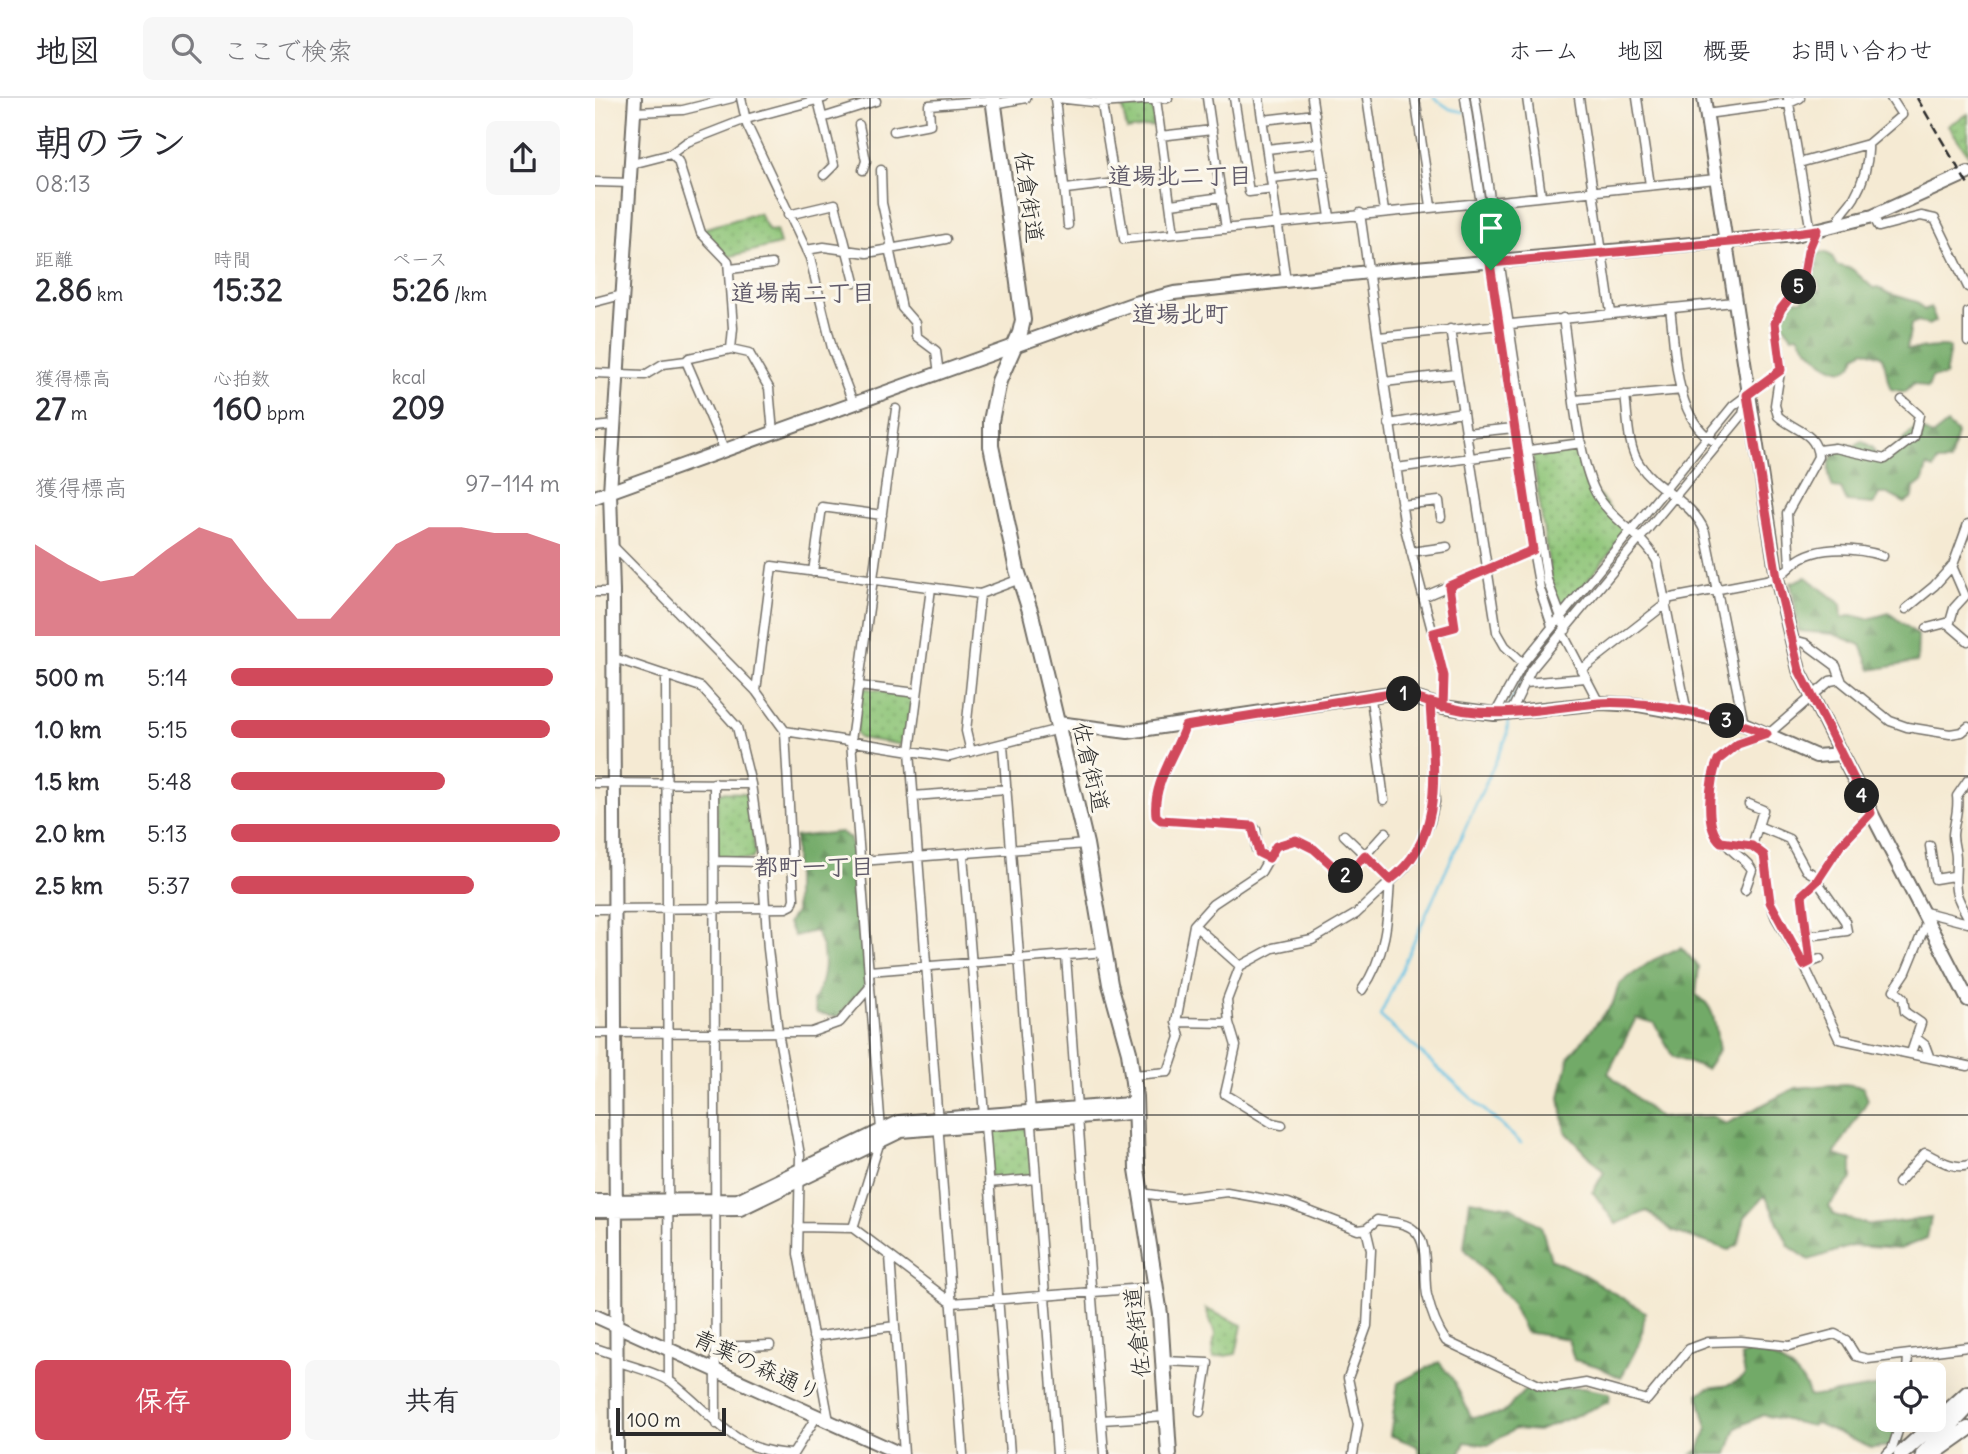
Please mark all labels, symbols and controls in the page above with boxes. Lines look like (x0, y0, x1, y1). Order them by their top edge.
search box (143, 17, 633, 80)
text: 地図 (35, 29, 101, 71)
icon: search (167, 29, 205, 67)
text: ここで検索 (223, 34, 353, 67)
text: ホーム (1508, 35, 1579, 65)
text: 地図 (1617, 35, 1665, 65)
text: 概要 (1703, 35, 1751, 65)
text: お問い合わせ (1789, 35, 1933, 65)
text: 朝のラン (35, 119, 187, 166)
button: share (486, 121, 560, 195)
street label: 佐倉街道 (1009, 149, 1050, 245)
district label: 道場北二丁目 (1108, 160, 1252, 190)
text: 08:13 (35, 169, 91, 198)
pin (1461, 198, 1521, 270)
icon: arrive (1472, 209, 1510, 247)
text: 距離 (35, 247, 73, 271)
text: 時間 (213, 247, 251, 271)
text: ペース (392, 247, 448, 271)
pin: 5 (1781, 270, 1817, 304)
text: 2.86 (35, 271, 92, 309)
text: 15:32 (213, 271, 283, 309)
text: 5:26 (392, 271, 449, 309)
text: 5 (1793, 274, 1804, 298)
district label: 道場南二丁目 (731, 277, 875, 307)
text: km (92, 282, 123, 306)
text: /km (449, 282, 487, 306)
district label: 道場北町 (1132, 298, 1228, 328)
text: kcal (392, 365, 426, 389)
text: 獲得標高 (35, 366, 111, 390)
text: 心拍数 (213, 366, 270, 390)
text: 209 (392, 389, 445, 427)
text: 27 (35, 390, 66, 428)
text: 160 (213, 390, 262, 428)
text: m (66, 401, 87, 425)
text: bpm (262, 401, 305, 425)
text: 97–114 m (465, 469, 560, 498)
text: 獲得標高 (35, 473, 127, 502)
text: 500 m (35, 663, 104, 692)
text: 5:14 (147, 663, 188, 692)
pin: 1 (1387, 676, 1421, 712)
text: 1 (1400, 681, 1407, 705)
pin: 3 (1709, 704, 1745, 738)
text: 3 (1721, 708, 1732, 732)
text: 1.0 km (35, 715, 101, 744)
text: 5:15 (147, 715, 188, 744)
street label: 佐倉街道 (1067, 719, 1116, 815)
text: 1.5 km (35, 767, 100, 796)
text: 5:48 (147, 767, 192, 796)
pin: 4 (1845, 778, 1879, 814)
text: 4 (1856, 783, 1867, 807)
text: 2.0 km (35, 819, 105, 848)
text: 5:13 (147, 819, 188, 848)
district label: 都町一丁目 (754, 851, 874, 881)
pin: 2 (1329, 858, 1363, 894)
text: 2 (1340, 863, 1351, 887)
text: 2.5 km (35, 871, 103, 900)
text: 5:37 (147, 871, 190, 900)
street label: 佐倉街道 (1117, 1285, 1156, 1379)
street label: 青葉の森通り (689, 1322, 826, 1407)
button: 保存 (35, 1360, 291, 1440)
button: 共有 (305, 1360, 560, 1440)
map controls (1876, 1362, 1946, 1432)
button: locate (1876, 1362, 1946, 1432)
scale bar (616, 1405, 726, 1437)
text: 100 m (627, 1408, 681, 1432)

